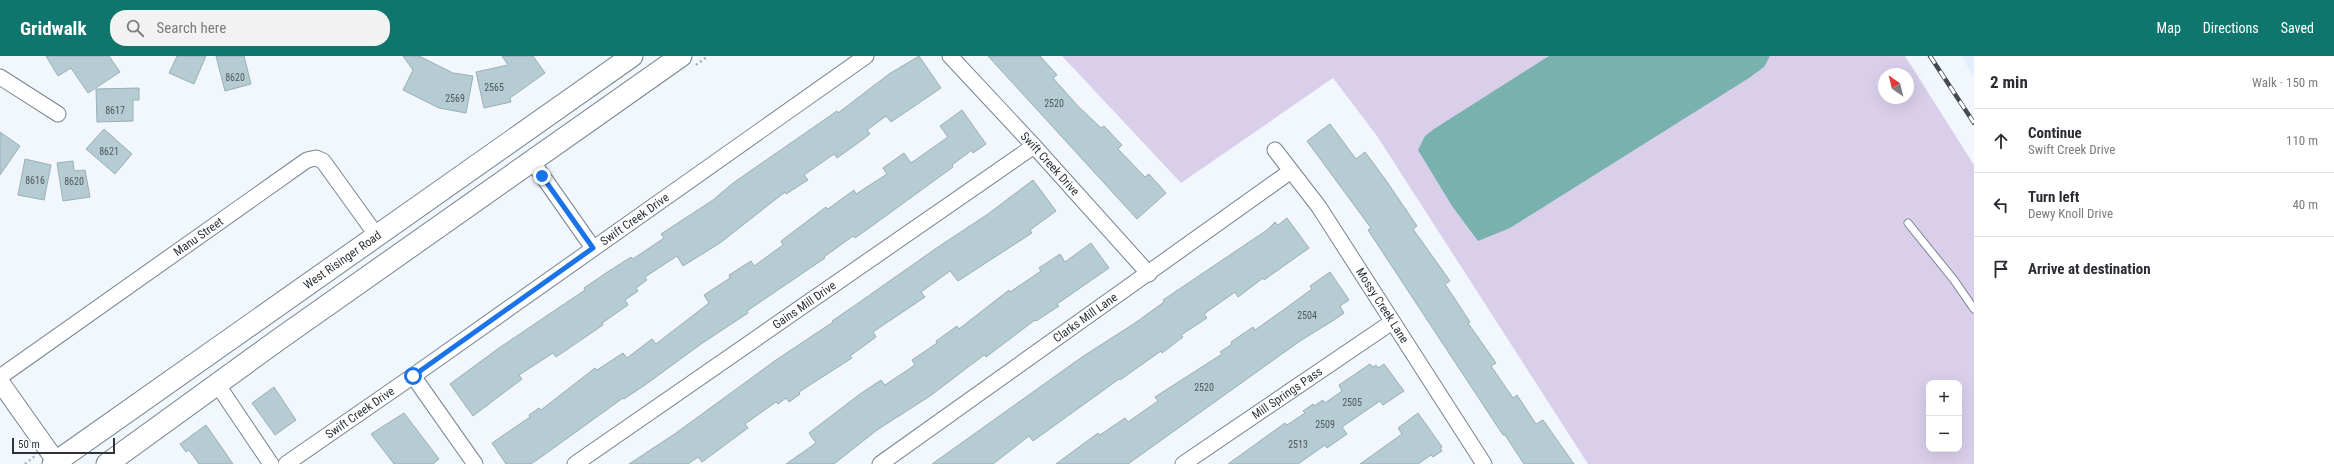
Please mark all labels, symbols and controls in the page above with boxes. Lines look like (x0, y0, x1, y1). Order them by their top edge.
search box (110, 10, 390, 46)
text: Gridwalk (20, 17, 86, 40)
icon: search (124, 17, 146, 39)
text: Search here (156, 19, 226, 37)
text: Map (2157, 20, 2181, 36)
text: Directions (2203, 20, 2259, 36)
text: Saved (2281, 20, 2314, 36)
north arrow (1878, 68, 1914, 104)
house number: 8620 (225, 72, 245, 83)
text: 2 min (1990, 72, 2028, 92)
text: Walk · 150 m (2252, 75, 2318, 90)
house number: 2565 (484, 82, 504, 93)
house number: 2569 (445, 93, 465, 104)
house number: 2520 (1044, 98, 1064, 109)
house number: 8617 (105, 105, 125, 116)
text: Continue (2028, 124, 2082, 142)
street label: Swift Creek Drive (1018, 129, 1082, 199)
icon: ahead (1990, 130, 2012, 152)
text: 110 m (2286, 133, 2318, 148)
text: Swift Creek Drive (2028, 142, 2115, 157)
house number: 8621 (99, 146, 119, 157)
route end (533, 167, 551, 185)
house number: 8616 (25, 175, 45, 186)
house number: 8620 (64, 176, 84, 187)
text: Turn left (2028, 188, 2079, 206)
street label: Swift Creek Drive (598, 190, 672, 248)
icon: left (1990, 194, 2012, 216)
text: 40 m (2292, 197, 2318, 212)
text: Dewy Knoll Drive (2028, 206, 2113, 221)
street label: Manu Street (171, 214, 226, 259)
street label: West Risinger Road (301, 228, 384, 292)
icon: arrive (1990, 258, 2012, 280)
text: Arrive at destination (2028, 260, 2151, 278)
street label: Mossy Creek Lane (1353, 265, 1412, 346)
street label: Gains Mill Drive (770, 278, 839, 332)
street label: Clarks Mill Lane (1050, 290, 1120, 345)
house number: 2504 (1297, 310, 1317, 321)
street label: Mill Springs Pass (1249, 364, 1325, 422)
route start (404, 367, 422, 385)
map controls (1926, 380, 1962, 452)
button: + (1926, 380, 1962, 416)
house number: 2520 (1194, 382, 1214, 393)
street label: Swift Creek Drive (323, 384, 397, 441)
house number: 2505 (1342, 397, 1362, 408)
button: − (1926, 416, 1962, 452)
house number: 2509 (1315, 419, 1335, 430)
scale bar (12, 436, 115, 455)
text: 50 m (18, 438, 40, 451)
house number: 2513 (1288, 439, 1308, 450)

